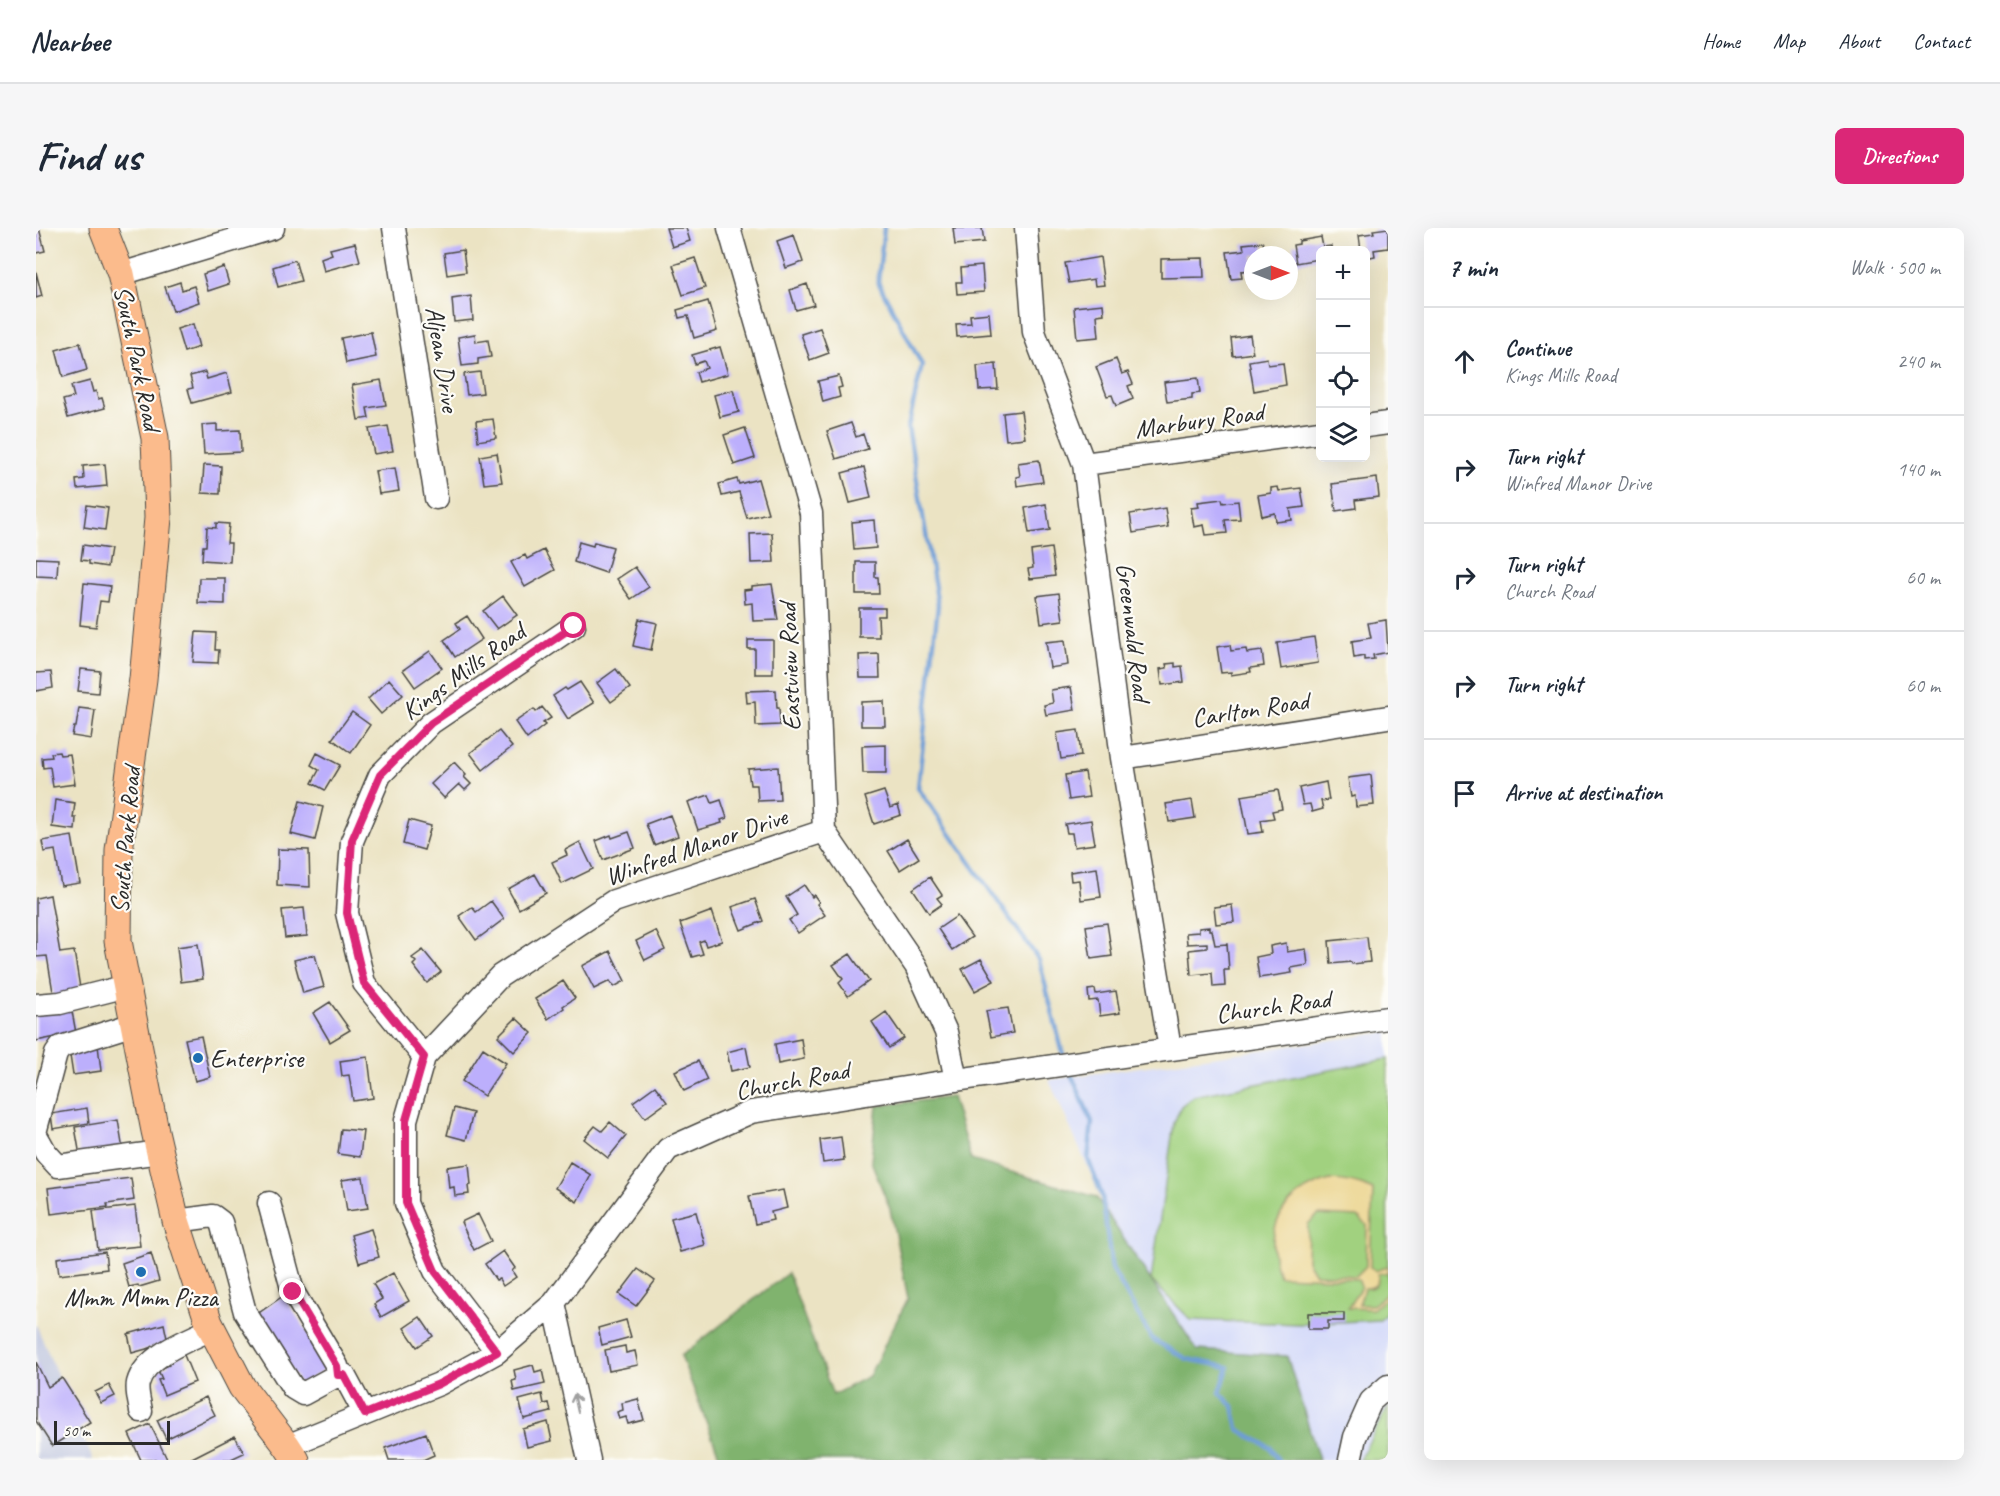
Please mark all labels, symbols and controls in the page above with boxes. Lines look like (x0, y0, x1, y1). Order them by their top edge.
text: Nearbee (30, 24, 110, 59)
text: Home (1702, 28, 1740, 54)
text: Map (1773, 28, 1805, 54)
text: About (1838, 28, 1880, 54)
text: Contact (1913, 28, 1970, 54)
button: Directions (1835, 128, 1964, 184)
text: Find us (36, 130, 141, 183)
north arrow (1244, 246, 1298, 300)
map controls (1316, 246, 1370, 462)
button: + (1316, 246, 1370, 300)
text: 7 min (1448, 251, 1498, 284)
text: Walk · 500 m (1850, 255, 1940, 280)
street label: South Park Road (106, 283, 170, 437)
button: − (1316, 300, 1370, 354)
street label: Aljean Drive (418, 304, 468, 417)
text: Continue (1505, 335, 1571, 363)
icon: ahead (1448, 345, 1481, 378)
text: 240 m (1897, 349, 1940, 374)
button: locate (1316, 354, 1370, 408)
text: Kings Mills Road (1505, 363, 1617, 388)
street label: Marbury Road (1133, 395, 1269, 446)
button: layers (1316, 408, 1370, 462)
text: Turn right (1505, 443, 1582, 471)
icon: right (1448, 453, 1481, 486)
text: 140 m (1897, 457, 1940, 482)
text: Winfred Manor Drive (1505, 471, 1651, 496)
text: Turn right (1505, 551, 1582, 579)
street label: Greenwald Road (1109, 561, 1159, 707)
icon: right (1448, 561, 1481, 594)
text: 60 m (1906, 565, 1940, 590)
text: Church Road (1505, 579, 1594, 604)
street label: Eastview Road (771, 599, 808, 731)
route start (560, 612, 586, 638)
street label: Kings Mills Road (395, 613, 535, 727)
icon: right (1448, 669, 1481, 702)
text: Turn right (1505, 671, 1582, 699)
text: 60 m (1906, 673, 1940, 698)
street label: Carlton Road (1189, 683, 1314, 735)
street label: South Park Road (103, 762, 149, 915)
icon: arrive (1448, 777, 1481, 810)
text: Arrive at destination (1505, 779, 1662, 807)
street label: Winfred Manor Drive (601, 799, 793, 893)
street label: Church Road (1214, 982, 1336, 1031)
place label: Enterprise (210, 1042, 305, 1075)
marker: Enterprise (191, 1051, 205, 1065)
street label: Church Road (732, 1053, 855, 1108)
marker: Mmm Mmm Pizza (134, 1265, 148, 1279)
route end (279, 1278, 305, 1304)
place label: Mmm Mmm Pizza (64, 1281, 219, 1314)
one-way arrow (570, 1394, 582, 1413)
scale bar (54, 1418, 170, 1446)
text: 50 m (63, 1421, 90, 1441)

